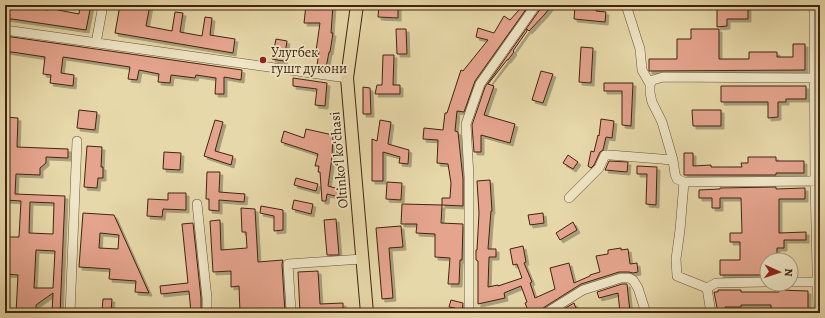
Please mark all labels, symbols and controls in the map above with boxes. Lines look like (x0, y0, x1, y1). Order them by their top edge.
place label: Улугбек гушт дукони (271, 43, 347, 78)
marker: Улугбек гушт дукони (258, 55, 268, 65)
street label: Oltinkoʻl koʻchasi (325, 111, 353, 209)
north arrow (759, 252, 799, 292)
text: N (781, 268, 796, 277)

